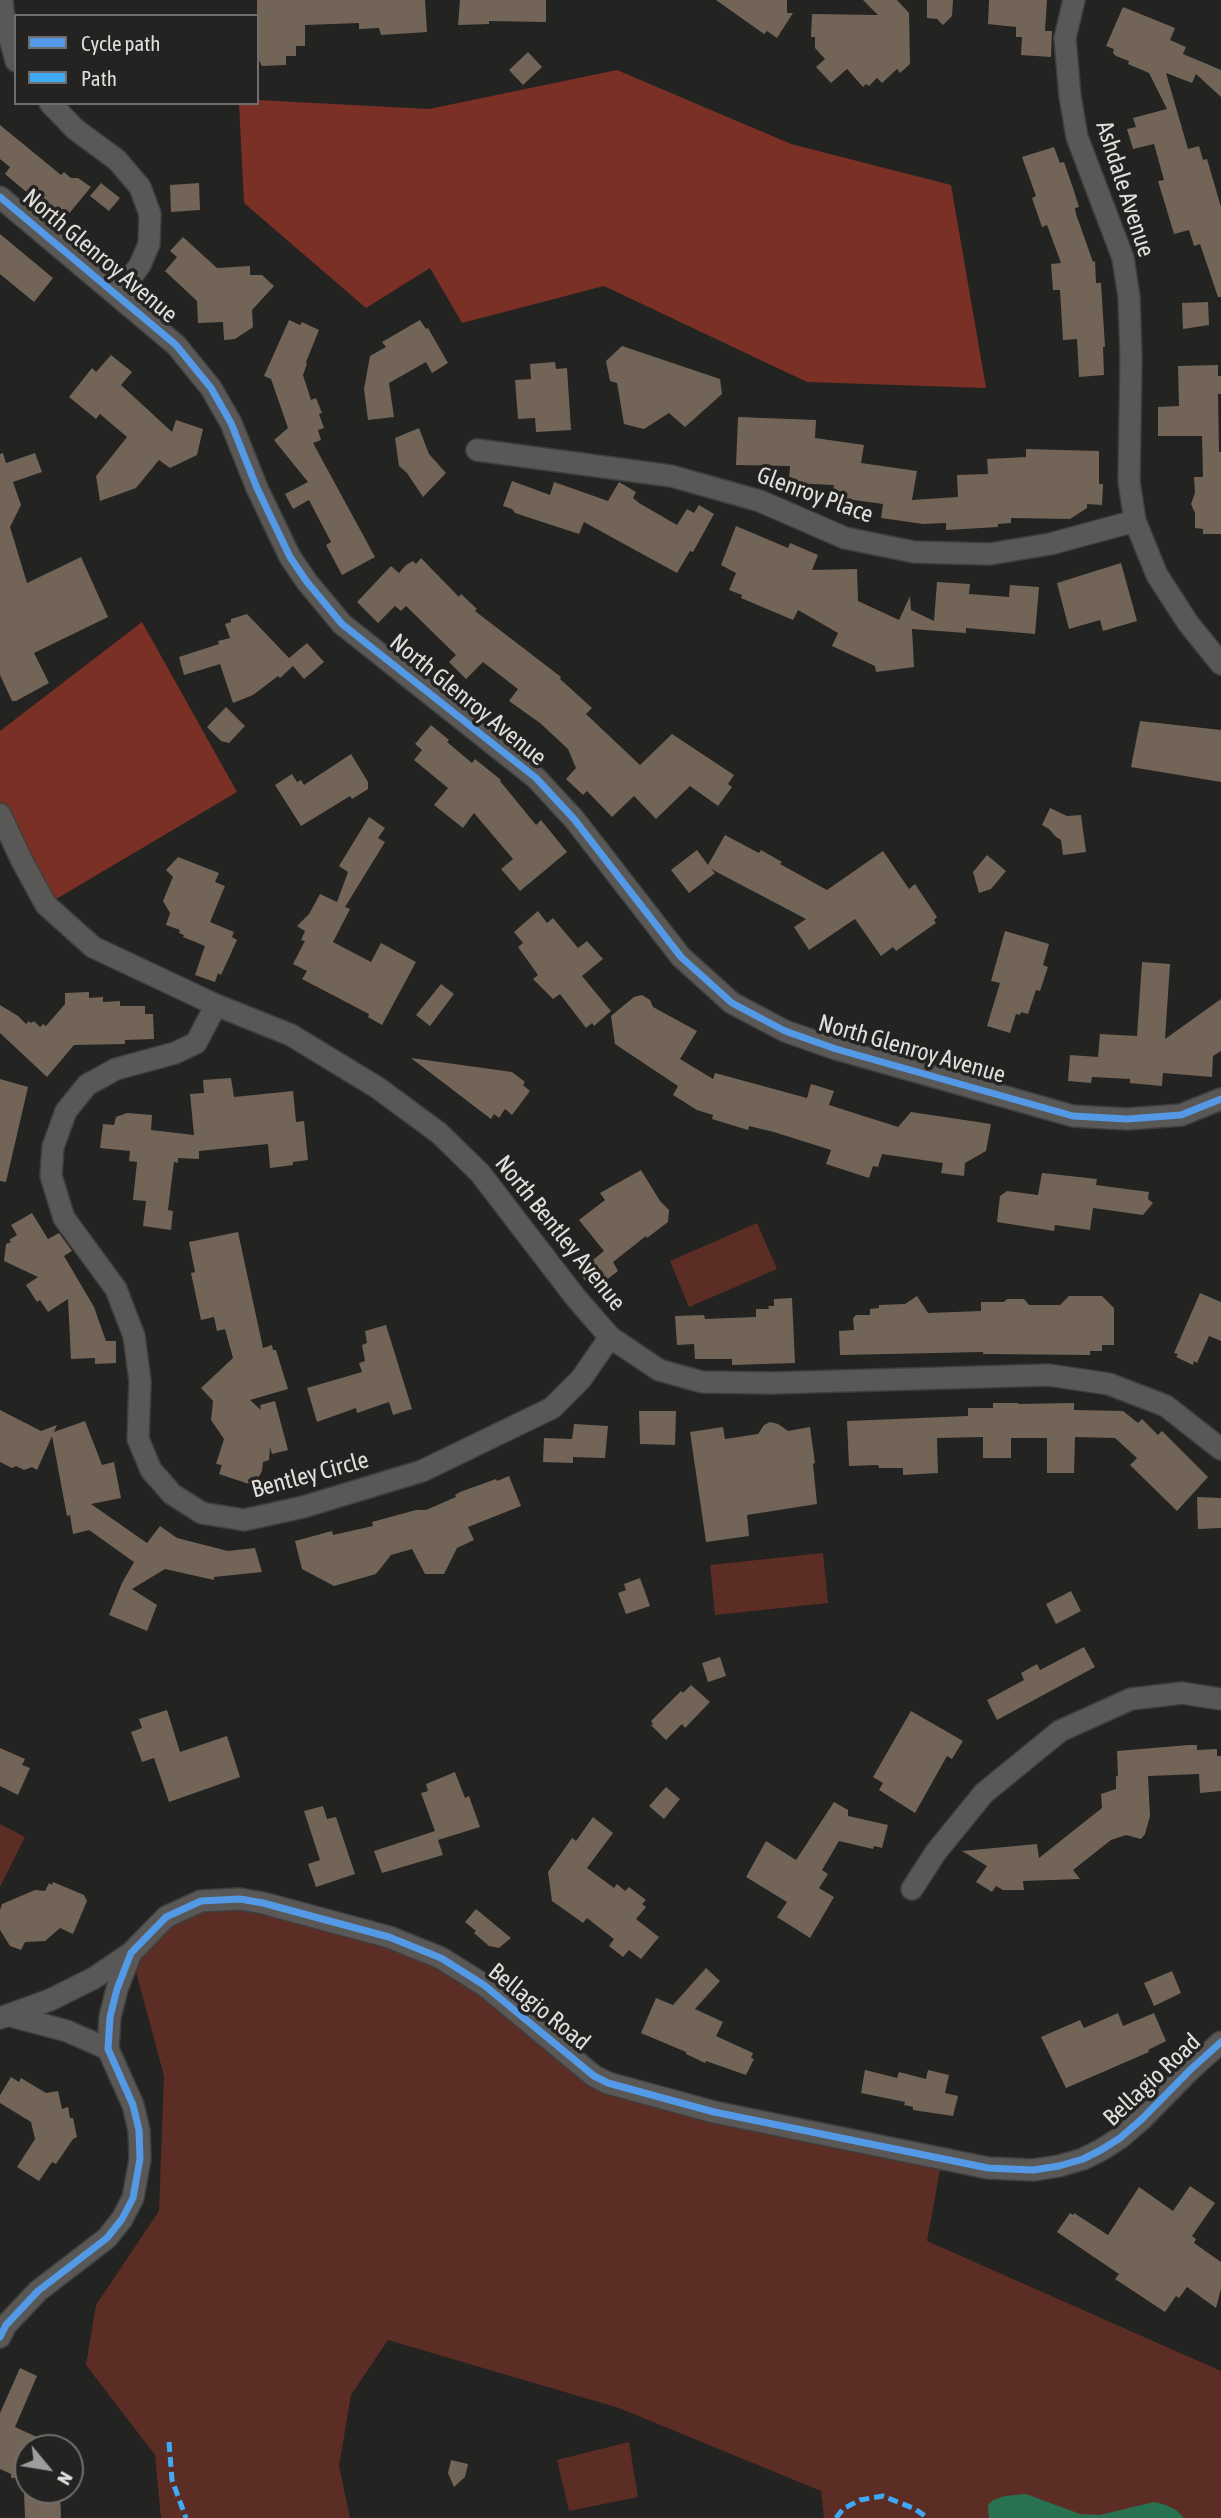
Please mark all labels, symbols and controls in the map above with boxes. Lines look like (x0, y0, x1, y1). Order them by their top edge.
legend (14, 14, 259, 105)
text: Cycle path (81, 31, 160, 55)
text: Path (81, 66, 117, 90)
street label: Ashdale Avenue (1089, 117, 1161, 261)
street label: North Glenroy Avenue (17, 183, 183, 329)
street label: Glenroy Place (753, 461, 877, 529)
street label: North Glenroy Avenue (384, 628, 552, 772)
street label: North Glenroy Avenue (815, 1009, 1009, 1089)
street label: North Bentley Avenue (489, 1150, 631, 1316)
street label: Bentley Circle (248, 1446, 372, 1504)
street label: Bellagio Road (482, 1957, 596, 2057)
street label: Bellagio Road (1097, 2028, 1207, 2132)
north arrow (14, 2434, 84, 2504)
text: N (53, 2468, 78, 2489)

